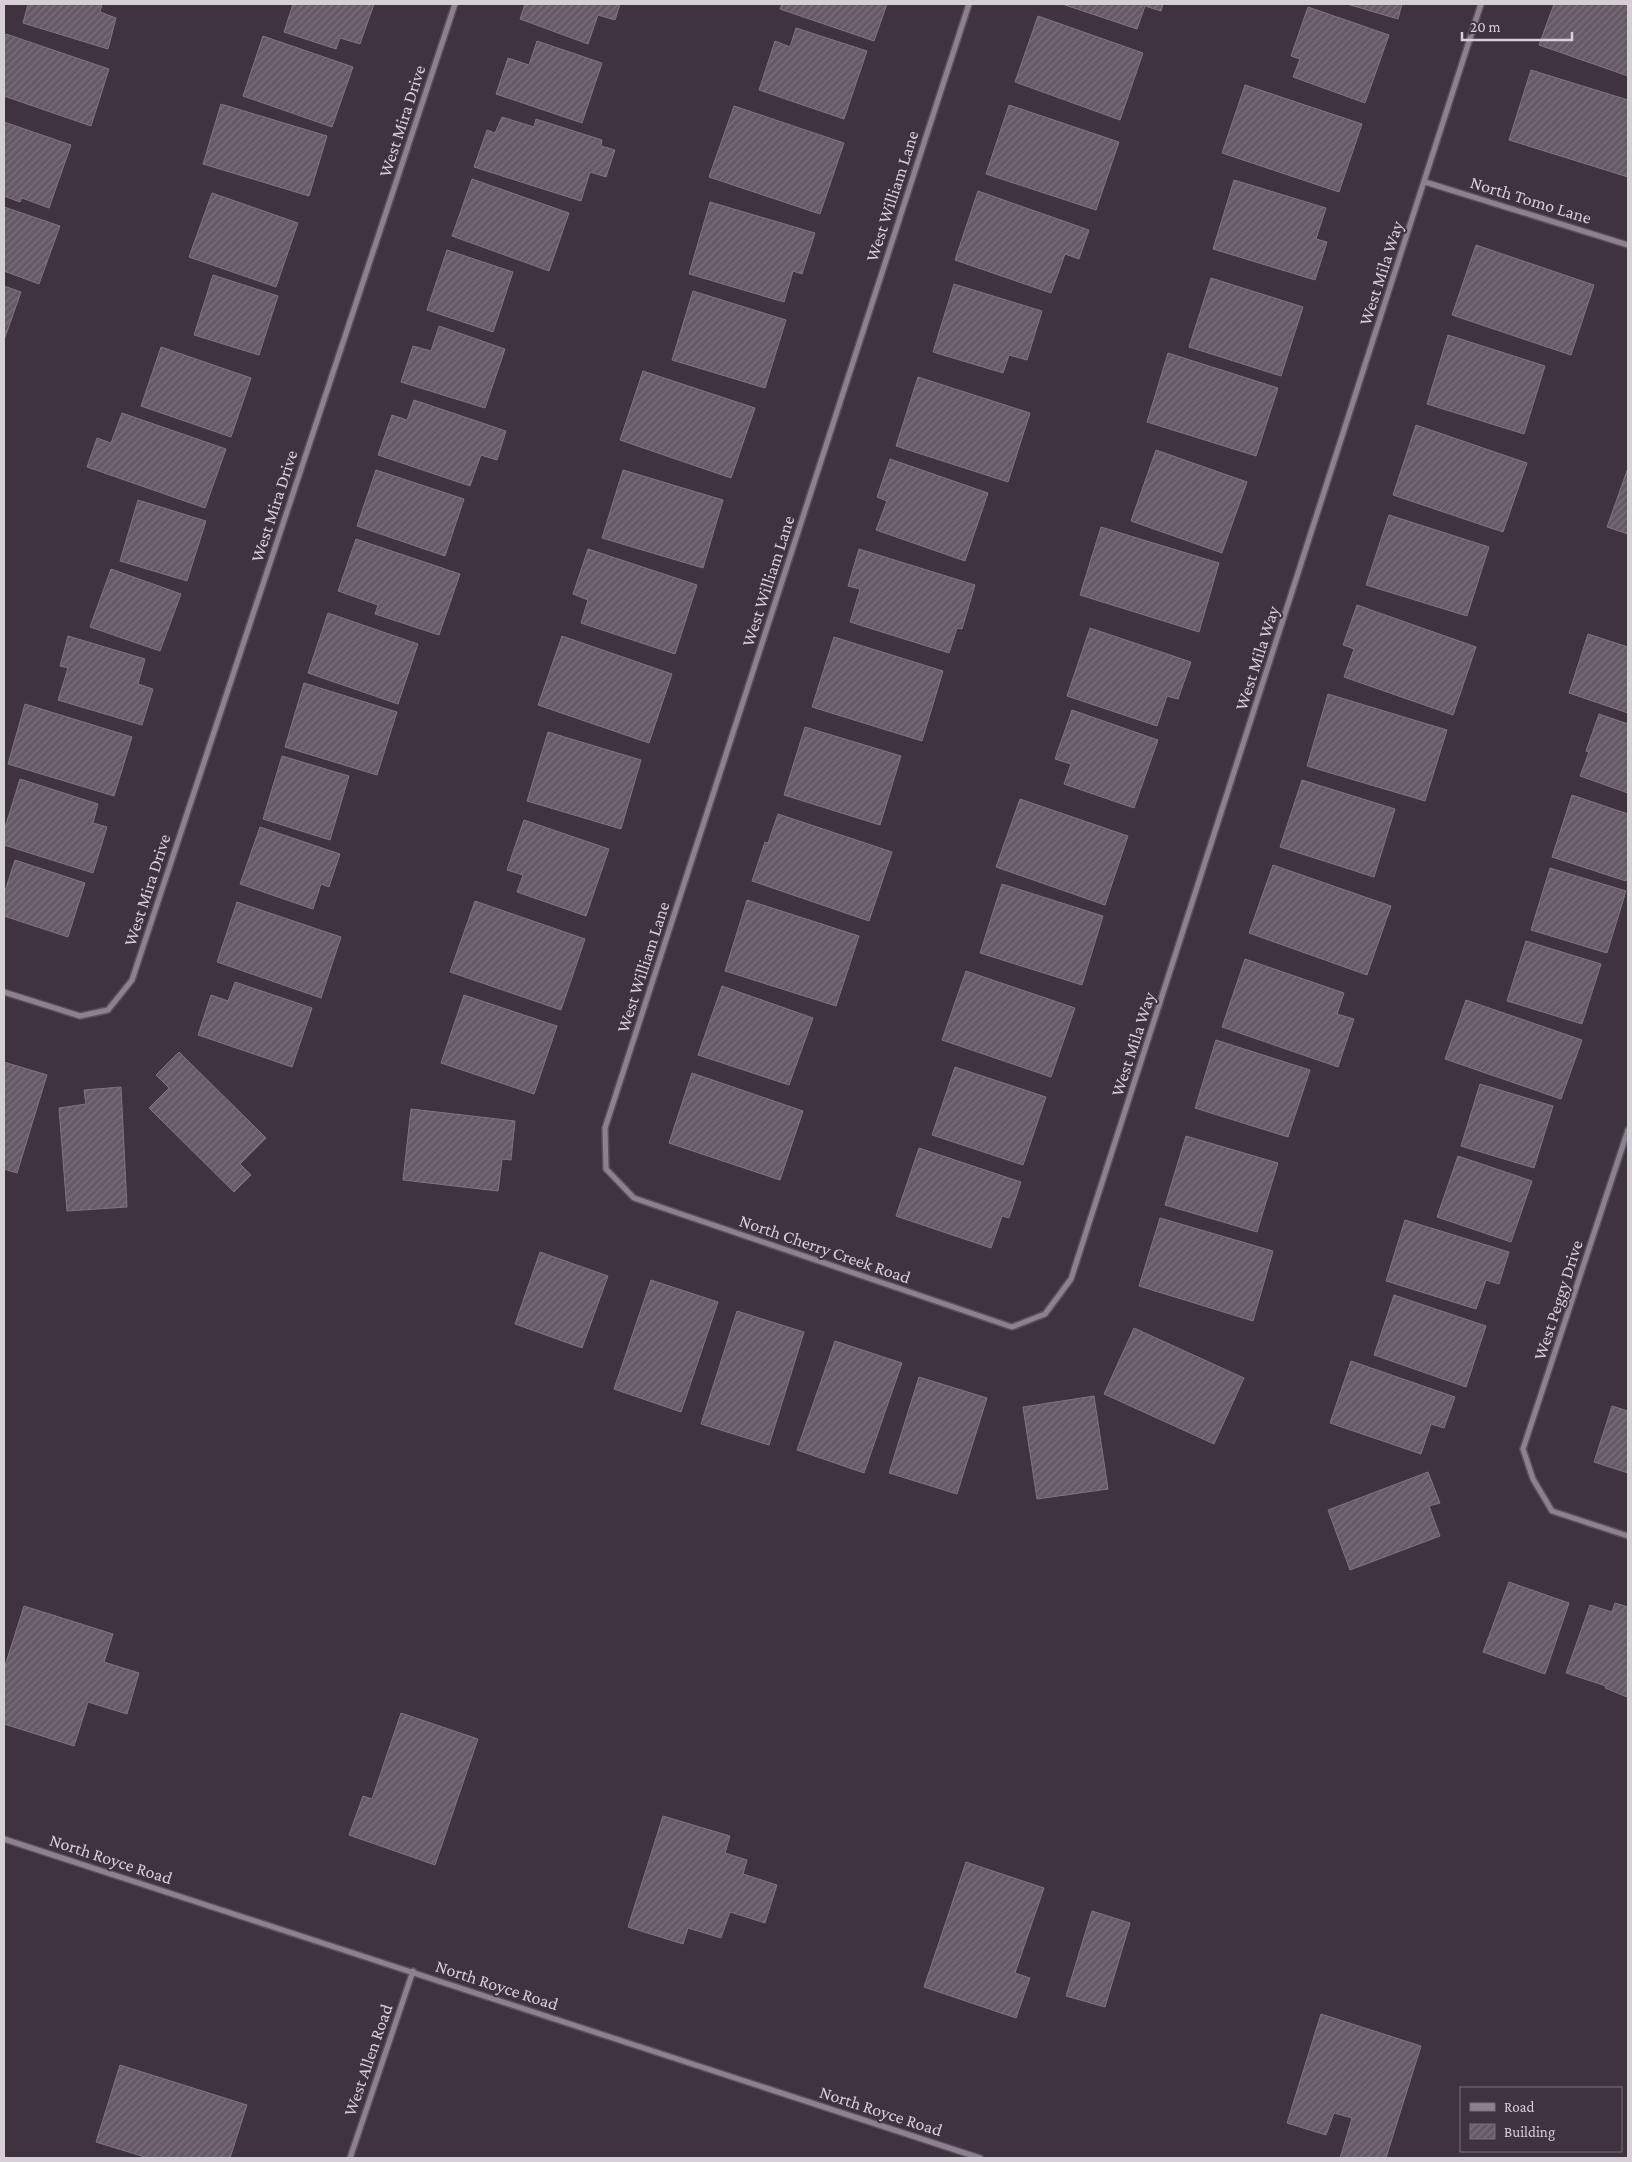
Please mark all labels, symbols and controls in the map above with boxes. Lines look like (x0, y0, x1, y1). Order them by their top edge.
scale bar (1462, 10, 1572, 42)
text: 20 m (1470, 19, 1501, 35)
street label: West Mira Drive (374, 62, 430, 180)
street label: West William Lane (861, 128, 923, 264)
street label: North Tomo Lane (1468, 172, 1594, 228)
street label: West Mila Way (1355, 218, 1407, 328)
street label: West Mira Drive (246, 447, 302, 565)
street label: West William Lane (737, 513, 799, 649)
street label: West Mila Way (1231, 603, 1283, 713)
street label: West Mira Drive (119, 831, 175, 949)
street label: West William Lane (612, 899, 674, 1035)
street label: West Mila Way (1107, 989, 1159, 1099)
street label: North Cherry Creek Road (737, 1210, 914, 1288)
street label: West Peggy Drive (1529, 1237, 1587, 1362)
street label: North Royce Road (47, 1830, 175, 1888)
street label: North Royce Road (433, 1956, 561, 2014)
street label: West Allen Road (339, 2001, 397, 2119)
street label: North Royce Road (817, 2082, 945, 2140)
legend (1460, 2087, 1622, 2152)
text: Road (1504, 2099, 1535, 2115)
text: Building (1504, 2124, 1555, 2141)

